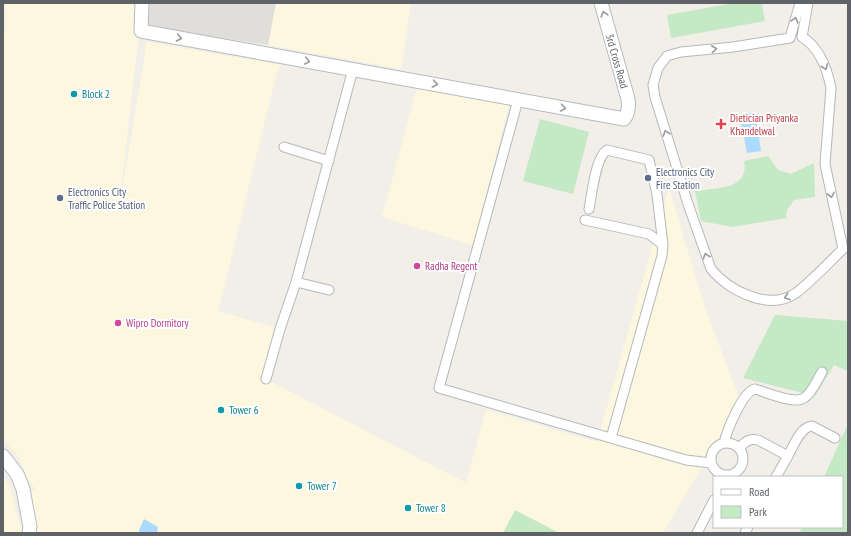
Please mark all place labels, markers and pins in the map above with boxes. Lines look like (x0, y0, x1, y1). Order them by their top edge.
place label: Block 2 (82, 87, 110, 101)
marker: Block 2 (69, 89, 79, 99)
place label: Dietician Priyanka Khandelwal (730, 111, 798, 138)
marker: Dietician Priyanka Khandelwal (715, 118, 727, 130)
place label: Electronics City Fire Station (656, 165, 715, 192)
marker: Electronics City Fire Station (643, 173, 653, 183)
place label: Electronics City Traffic Police Station (68, 185, 145, 212)
marker: Electronics City Traffic Police Station (55, 193, 65, 203)
place label: Radha Regent (425, 259, 477, 273)
marker: Radha Regent (412, 261, 422, 271)
place label: Wipro Dormitory (126, 316, 189, 330)
marker: Wipro Dormitory (113, 318, 123, 328)
place label: Tower 6 (229, 403, 259, 417)
marker: Tower 6 (216, 405, 226, 415)
place label: Tower 7 (307, 479, 337, 493)
marker: Tower 7 (294, 481, 304, 491)
place label: Tower 8 (416, 501, 446, 515)
marker: Tower 8 (403, 503, 413, 513)

